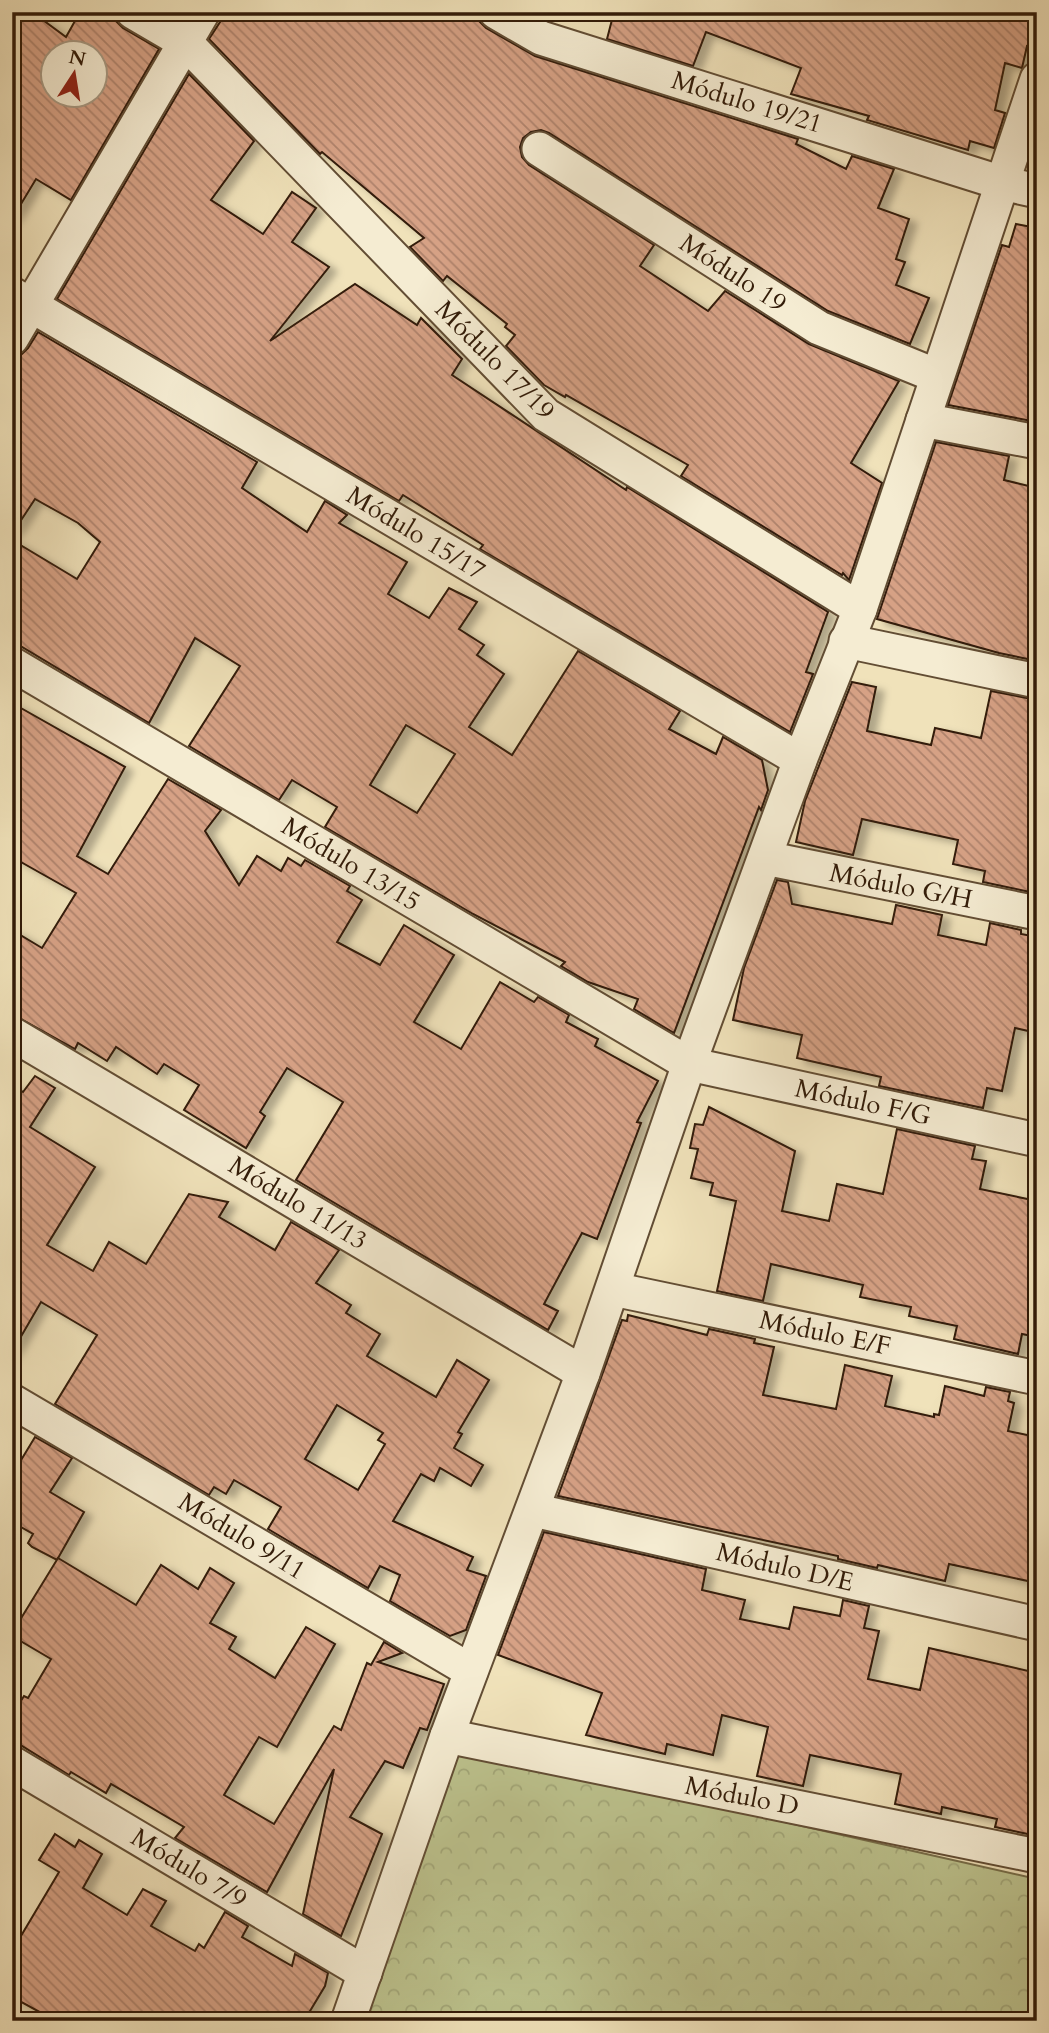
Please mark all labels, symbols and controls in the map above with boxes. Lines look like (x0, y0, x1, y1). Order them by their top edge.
north arrow (38, 38, 108, 108)
text: N (67, 44, 89, 73)
street label: Módulo 19/21 (667, 62, 827, 142)
street label: Módulo 19 (673, 225, 793, 321)
street label: Módulo 17/19 (427, 292, 563, 428)
street label: Módulo 15/17 (340, 478, 492, 588)
street label: Módulo 13/15 (275, 809, 427, 919)
street label: Módulo G/H (826, 855, 976, 917)
street label: Módulo F/G (792, 1071, 934, 1133)
street label: Módulo 11/13 (222, 1148, 374, 1258)
street label: Módulo E/F (756, 1302, 894, 1364)
street label: Módulo 9/11 (172, 1484, 312, 1588)
street label: Módulo D/E (713, 1534, 857, 1600)
street label: Módulo D (682, 1768, 802, 1824)
street label: Módulo 7/9 (125, 1820, 253, 1916)

